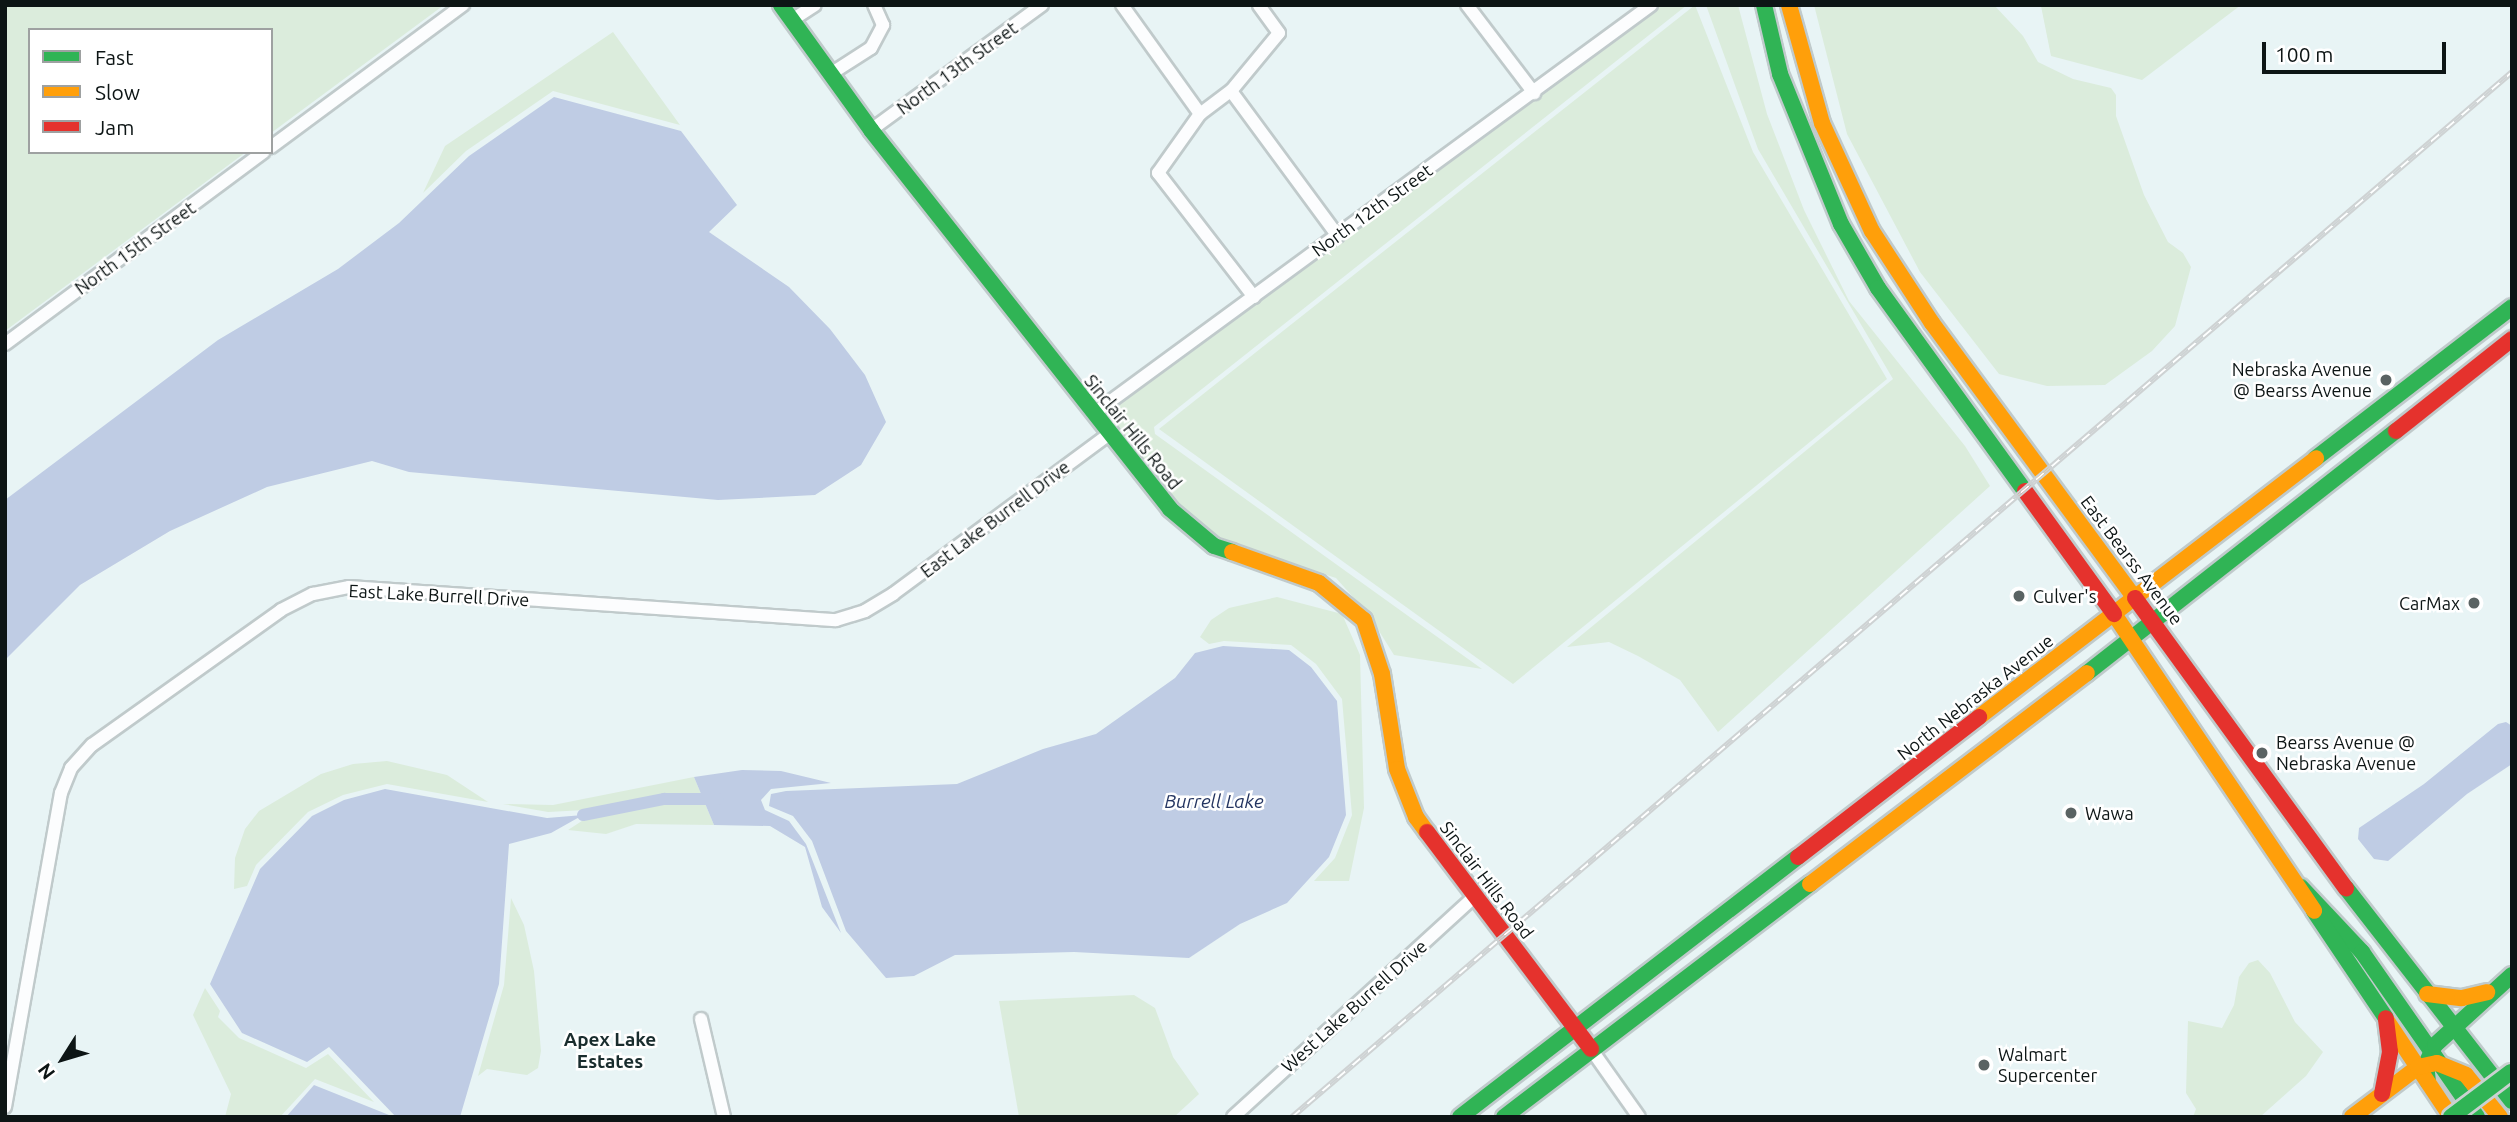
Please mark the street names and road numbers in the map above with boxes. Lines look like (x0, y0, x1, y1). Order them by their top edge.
street label: North 13th Street (893, 17, 1021, 119)
street label: North 12th Street (1308, 159, 1436, 261)
street label: North 15th Street (71, 197, 199, 299)
street label: Sinclair Hills Road (1080, 370, 1186, 494)
street label: East Lake Burrell Drive (916, 456, 1074, 582)
street label: East Bearss Avenue (2076, 491, 2188, 629)
street label: East Lake Burrell Drive (348, 579, 530, 611)
street label: North Nebraska Avenue (1893, 629, 2057, 765)
street label: Sinclair Hills Road (1436, 817, 1538, 943)
street label: West Lake Burrell Drive (1277, 935, 1431, 1077)

